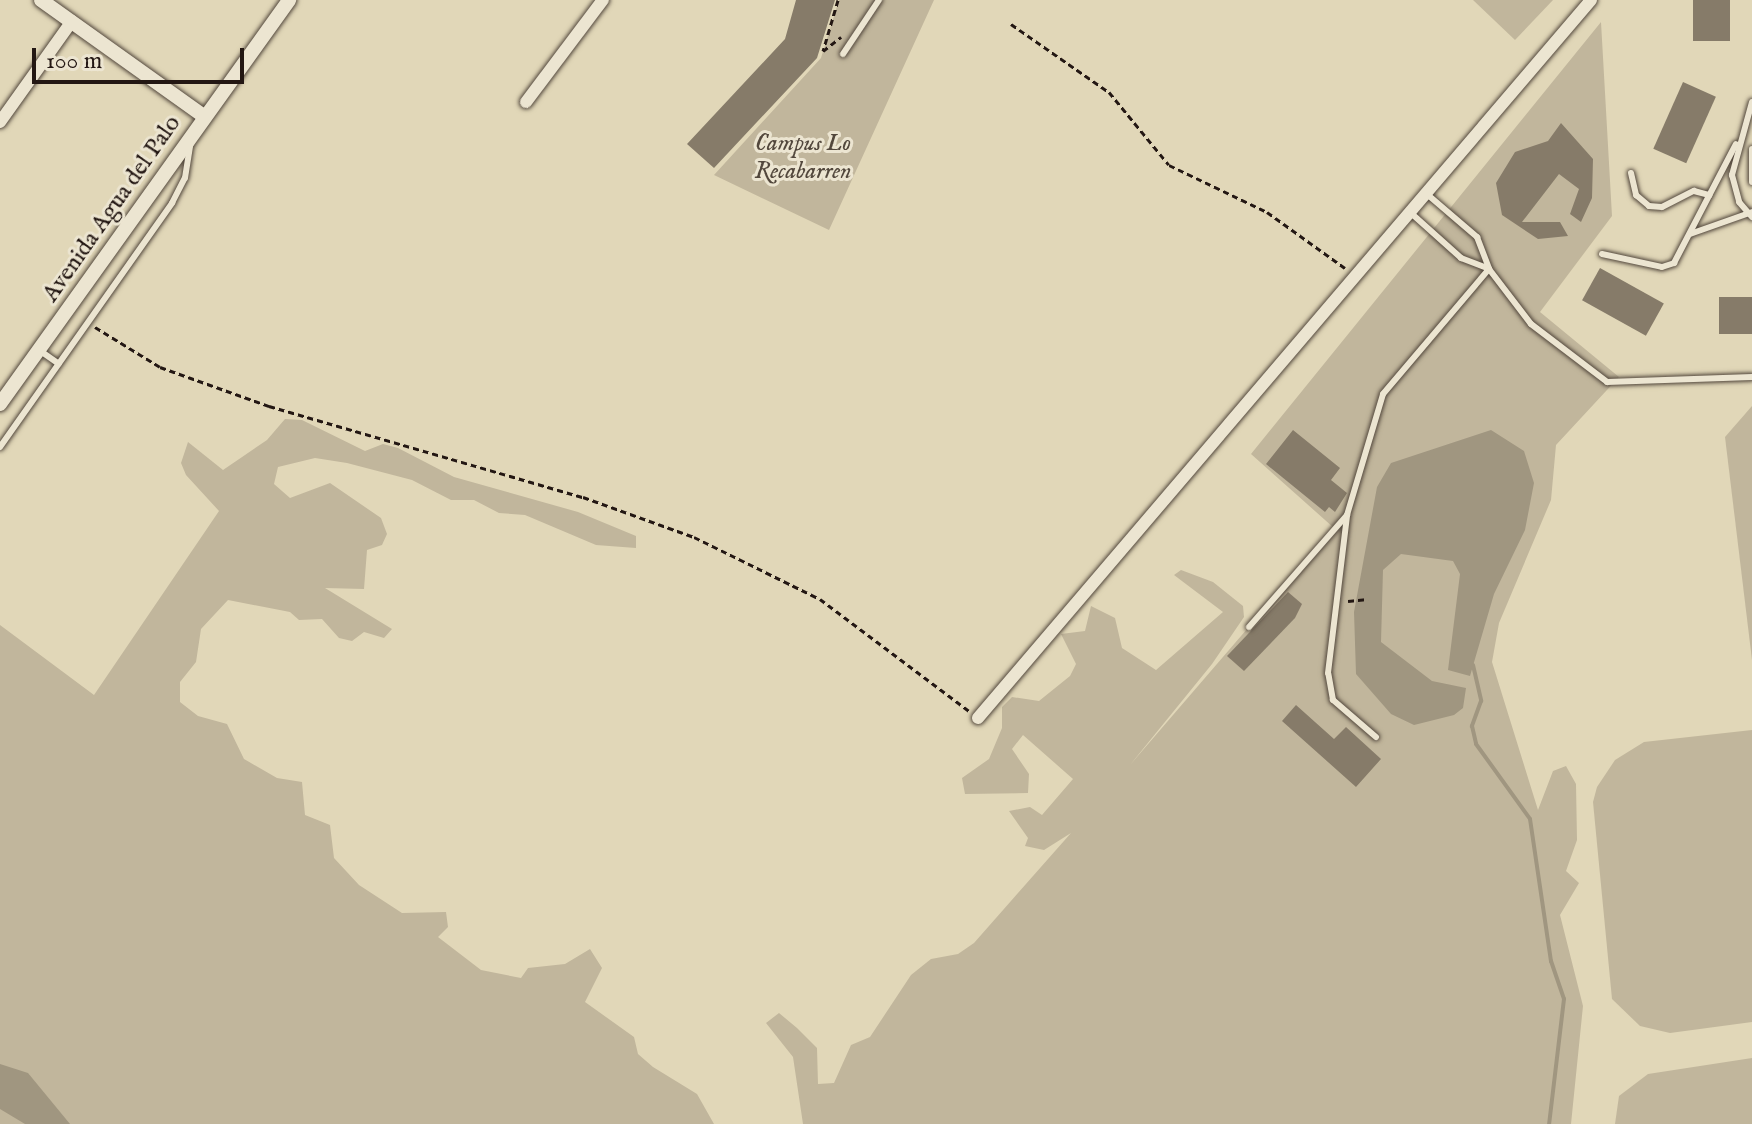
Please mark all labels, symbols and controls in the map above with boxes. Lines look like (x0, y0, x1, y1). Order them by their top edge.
scale bar (36, 32, 248, 82)
text: 100 m (46, 46, 102, 77)
street label: Avenida Agua del Palo (37, 110, 187, 308)
park label: Campus Lo Recabarren (755, 130, 851, 186)

